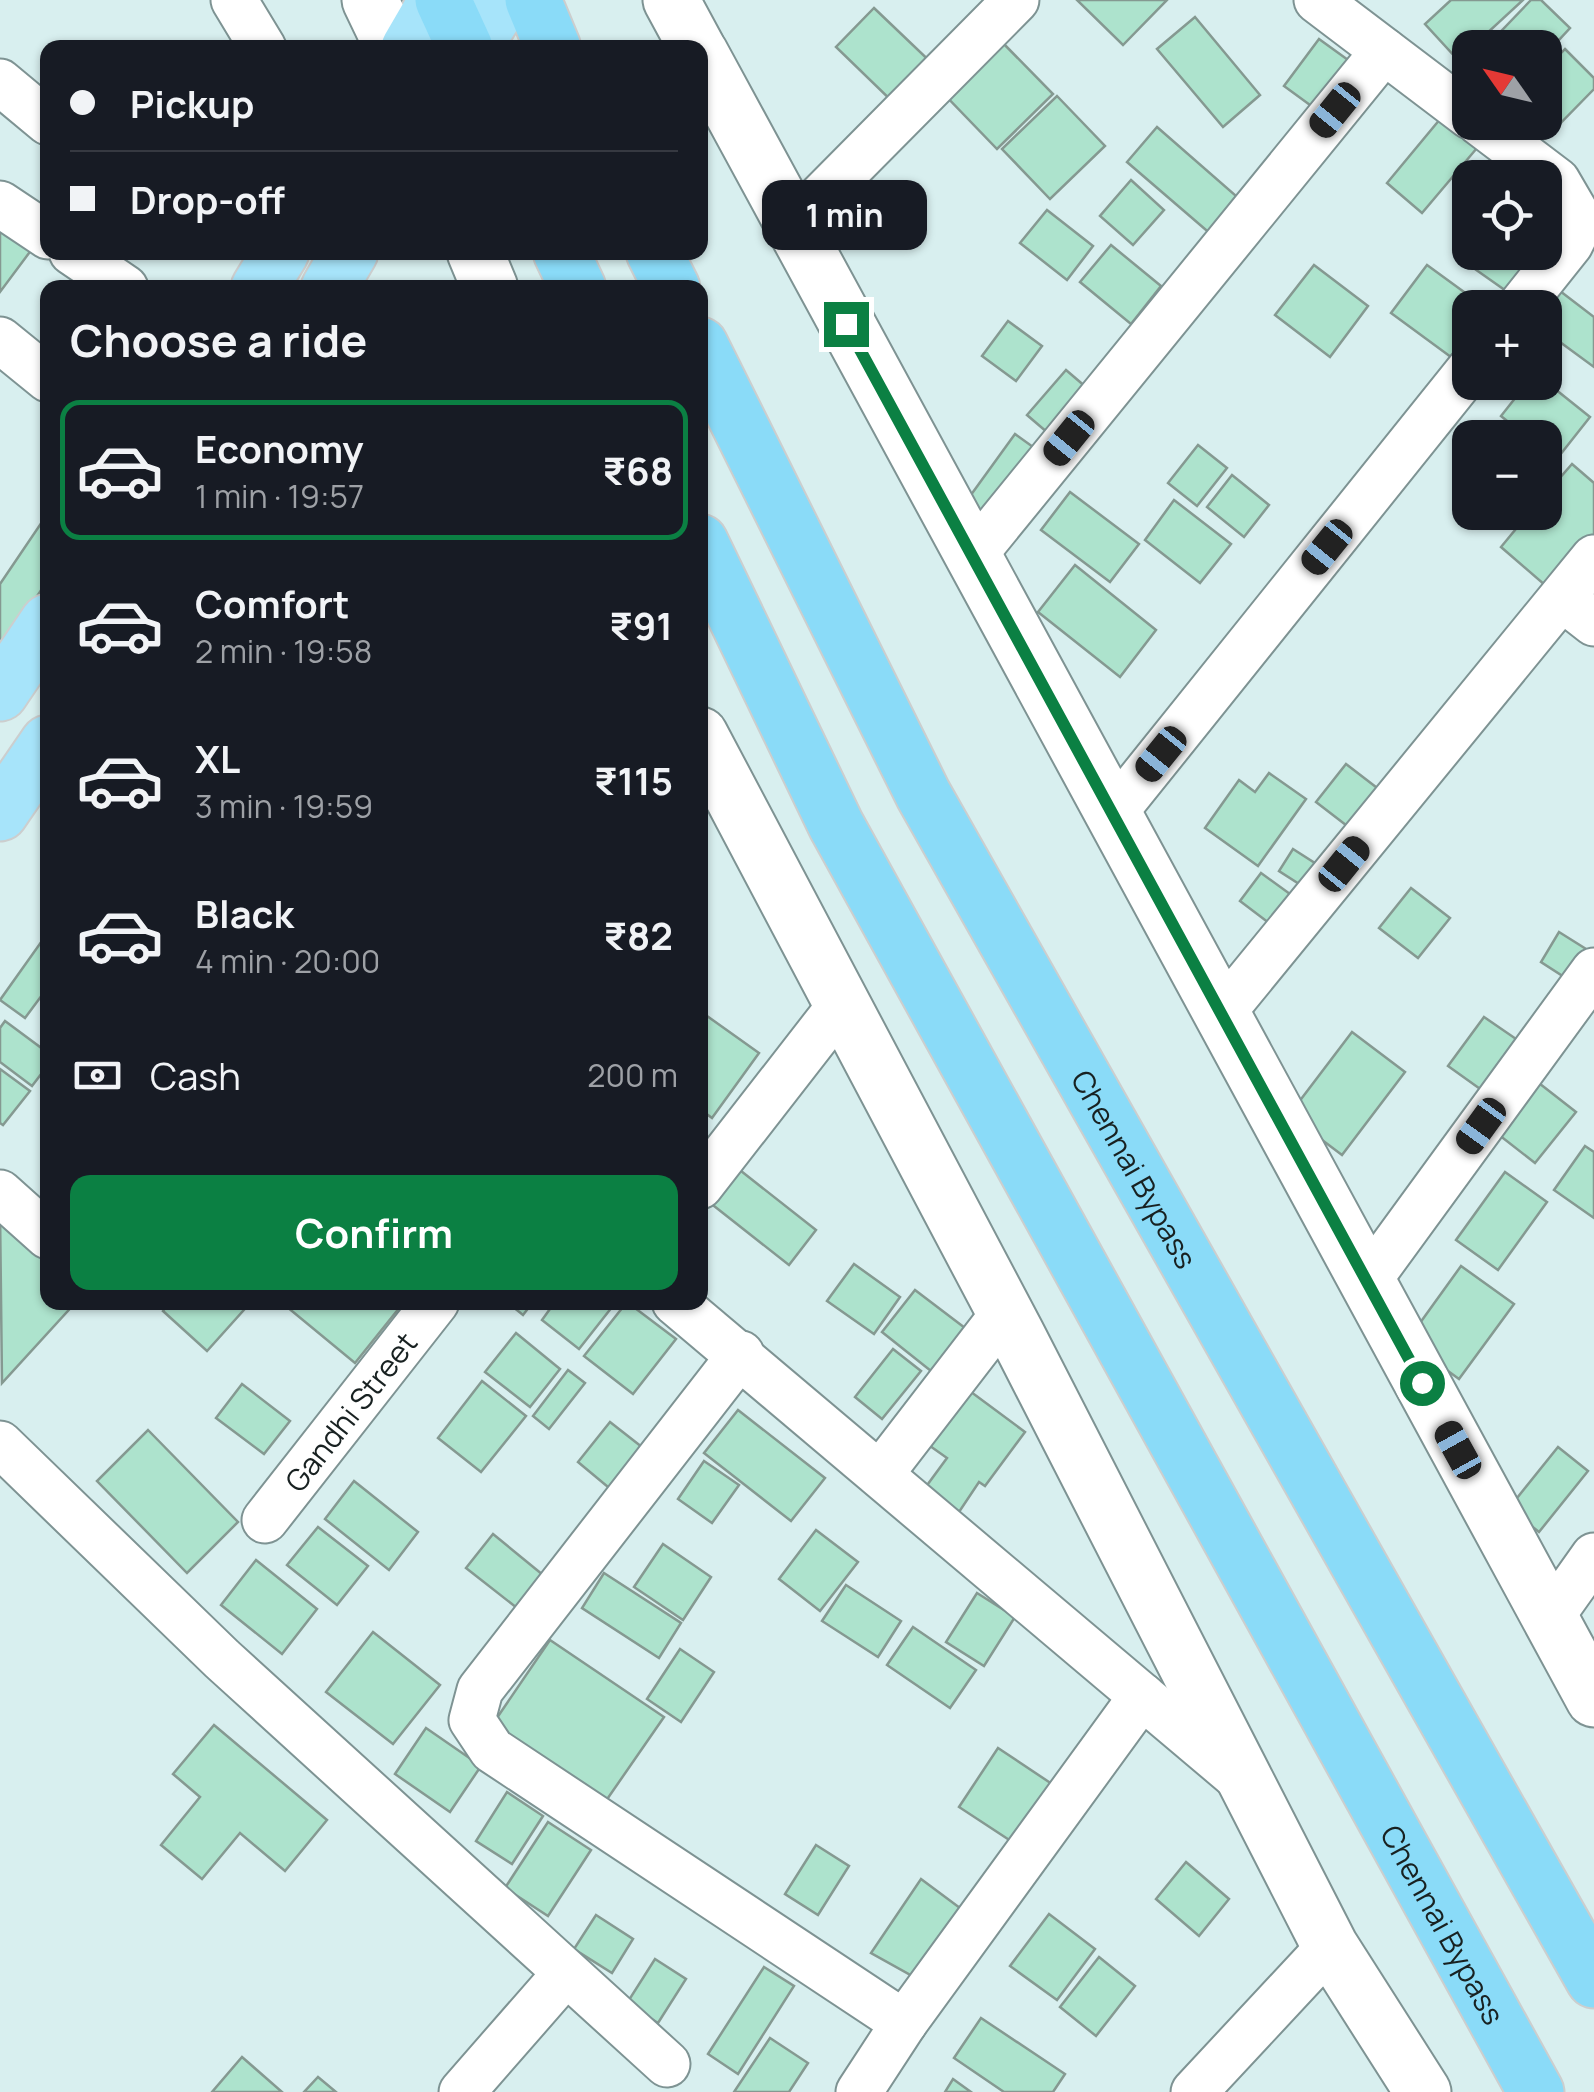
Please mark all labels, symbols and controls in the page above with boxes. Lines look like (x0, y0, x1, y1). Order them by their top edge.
north arrow (1452, 30, 1562, 140)
map controls (1452, 30, 1562, 530)
text: Pickup (130, 77, 254, 129)
car (1304, 77, 1366, 143)
button: locate (1452, 160, 1562, 270)
text: Drop-off (130, 173, 285, 225)
callout: 1 min (764, 179, 928, 249)
text: 1 min (805, 193, 884, 237)
button: + (1452, 290, 1562, 400)
route end (824, 302, 869, 347)
text: Choose a ride (70, 309, 367, 371)
car (1038, 405, 1100, 471)
button: − (1452, 420, 1562, 530)
text: Economy (195, 422, 364, 474)
icon: car (75, 425, 165, 515)
text: ₹68 (603, 444, 673, 496)
text: 1 min · 19:57 (195, 474, 364, 518)
car (1296, 514, 1358, 580)
text: Comfort (195, 577, 349, 629)
icon: car (75, 580, 165, 670)
text: ₹91 (609, 599, 673, 651)
text: 2 min · 19:58 (195, 629, 372, 673)
car (1130, 721, 1192, 787)
text: XL (195, 732, 240, 784)
icon: car (75, 735, 165, 825)
text: ₹115 (594, 754, 673, 806)
text: 3 min · 19:59 (195, 784, 373, 828)
car (1313, 831, 1375, 897)
text: Black (195, 887, 294, 939)
icon: car (75, 890, 165, 980)
text: ₹82 (604, 909, 673, 961)
text: 4 min · 20:00 (195, 939, 380, 983)
icon: cash (70, 1048, 125, 1103)
text: Cash (150, 1049, 241, 1101)
text: 200 m (587, 1053, 678, 1097)
street label: Chennai Bypass (1063, 1062, 1208, 1276)
car (1451, 1093, 1511, 1159)
button: Confirm (70, 1175, 678, 1290)
street label: Gandhi Street (275, 1323, 426, 1500)
route start (1400, 1361, 1445, 1406)
car (1430, 1416, 1486, 1484)
street label: Chennai Bypass (1372, 1817, 1515, 2031)

